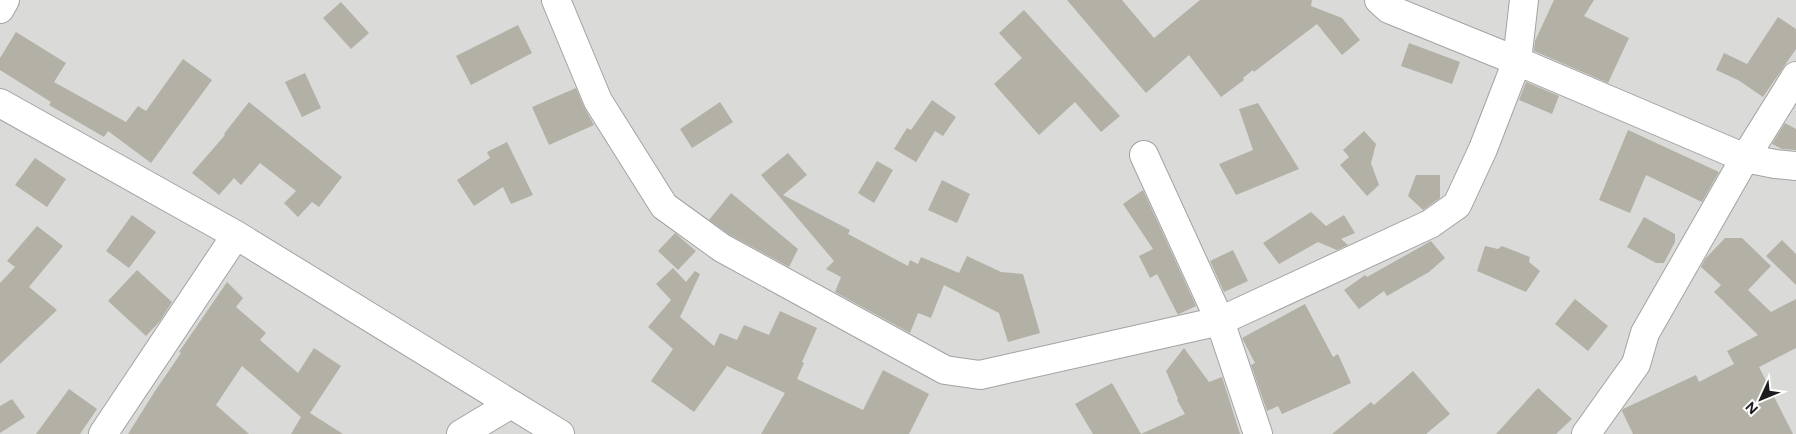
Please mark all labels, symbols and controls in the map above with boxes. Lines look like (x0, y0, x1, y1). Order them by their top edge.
north arrow (1736, 374, 1786, 424)
text: N (1742, 398, 1762, 417)

